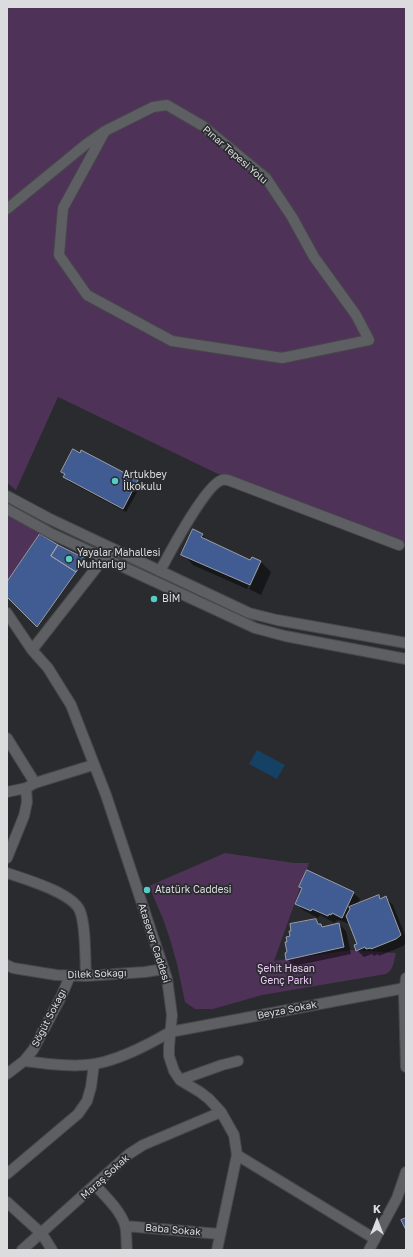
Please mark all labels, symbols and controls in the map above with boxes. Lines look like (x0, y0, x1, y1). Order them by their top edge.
street label: Pınar Tepesi Yolu (200, 124, 270, 186)
place label: Artukbey İlkokulu (123, 469, 167, 492)
marker: Artukbey İlkokulu (110, 476, 120, 486)
place label: Yayalar Mahallesi Muhtarlığı (77, 547, 160, 570)
marker: Yayalar Mahallesi Muhtarlığı (64, 554, 74, 564)
place label: BİM (162, 593, 180, 605)
marker: BİM (149, 594, 159, 604)
place label: Atatürk Caddesi̇ (155, 884, 231, 896)
marker: Atatürk Caddesi̇ (142, 885, 152, 895)
street label: Atasever Caddesi (135, 902, 173, 984)
park label: Şehit Hasan Genç Parkı (257, 963, 315, 986)
street label: Dilek Sokağı (67, 967, 127, 981)
street label: Söğüt Sokağı (29, 987, 69, 1049)
street label: Beyza Sokak (256, 998, 318, 1022)
street label: Maraş Sokak (78, 1152, 132, 1202)
north arrow (357, 1201, 397, 1241)
text: K (373, 1202, 381, 1215)
street label: Baba Sokak (145, 1222, 201, 1238)

